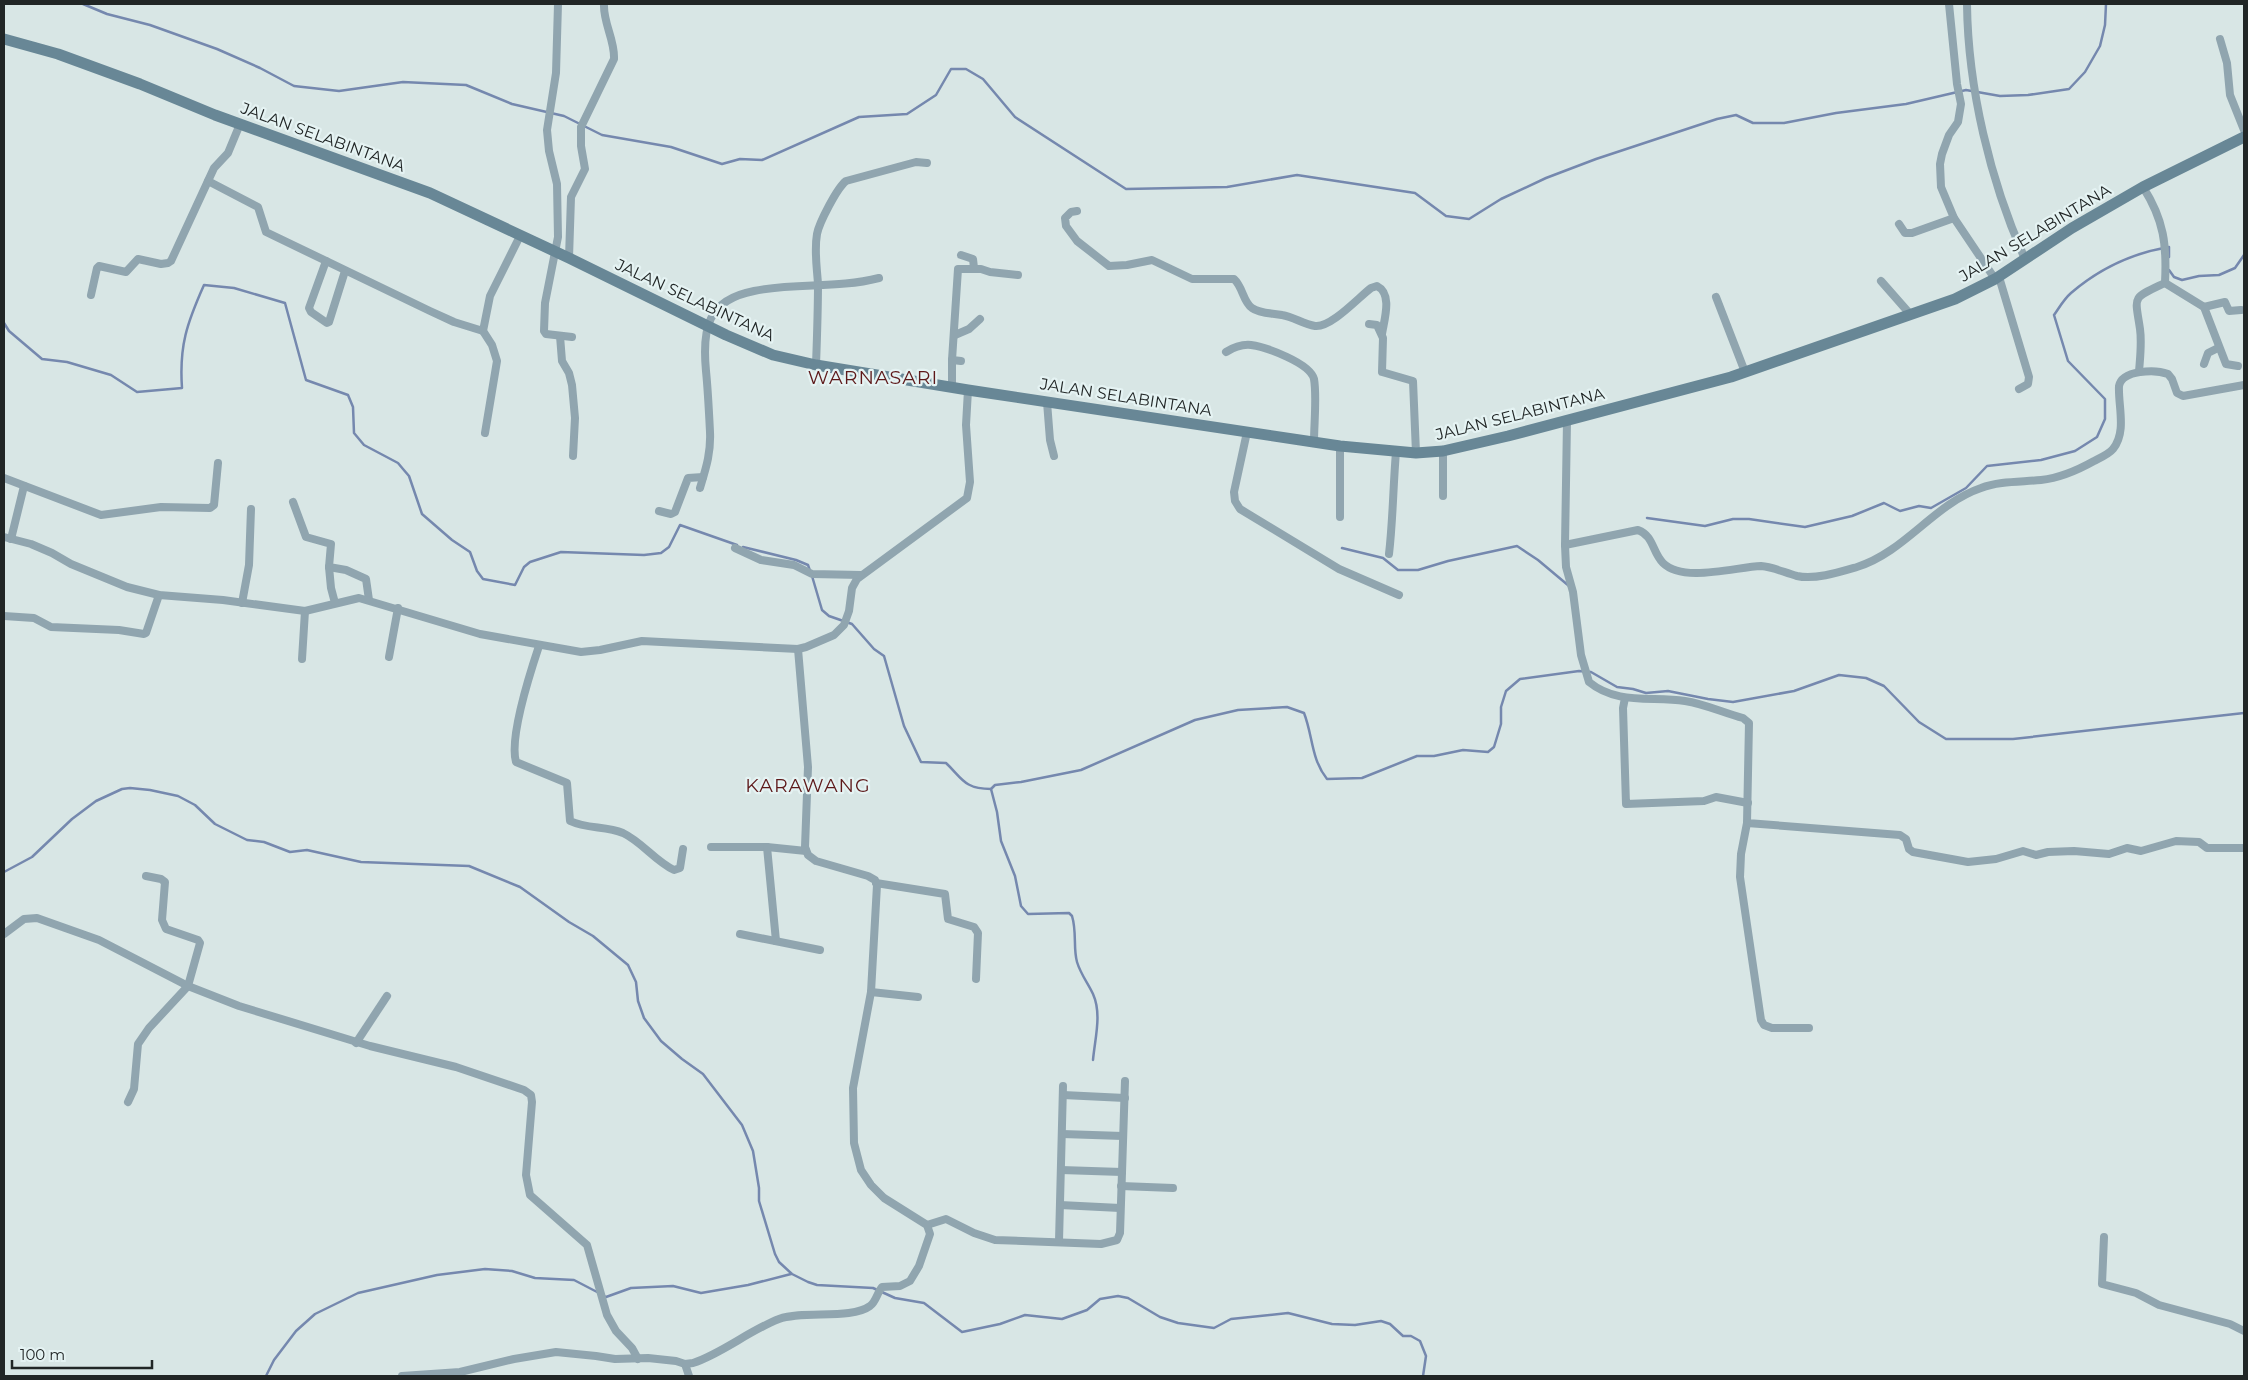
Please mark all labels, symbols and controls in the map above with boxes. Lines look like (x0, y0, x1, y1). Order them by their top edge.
street label: JALAN SELABINTANA (237, 98, 408, 176)
street label: JALAN SELABINTANA (1955, 180, 2115, 286)
street label: JALAN SELABINTANA (612, 254, 778, 345)
district label: WARNASARI (808, 366, 938, 389)
street label: JALAN SELABINTANA (1038, 374, 1214, 420)
street label: JALAN SELABINTANA (1433, 384, 1607, 444)
district label: KARAWANG (745, 774, 871, 797)
scale bar (12, 1338, 152, 1370)
text: 100 m (20, 1345, 65, 1364)

